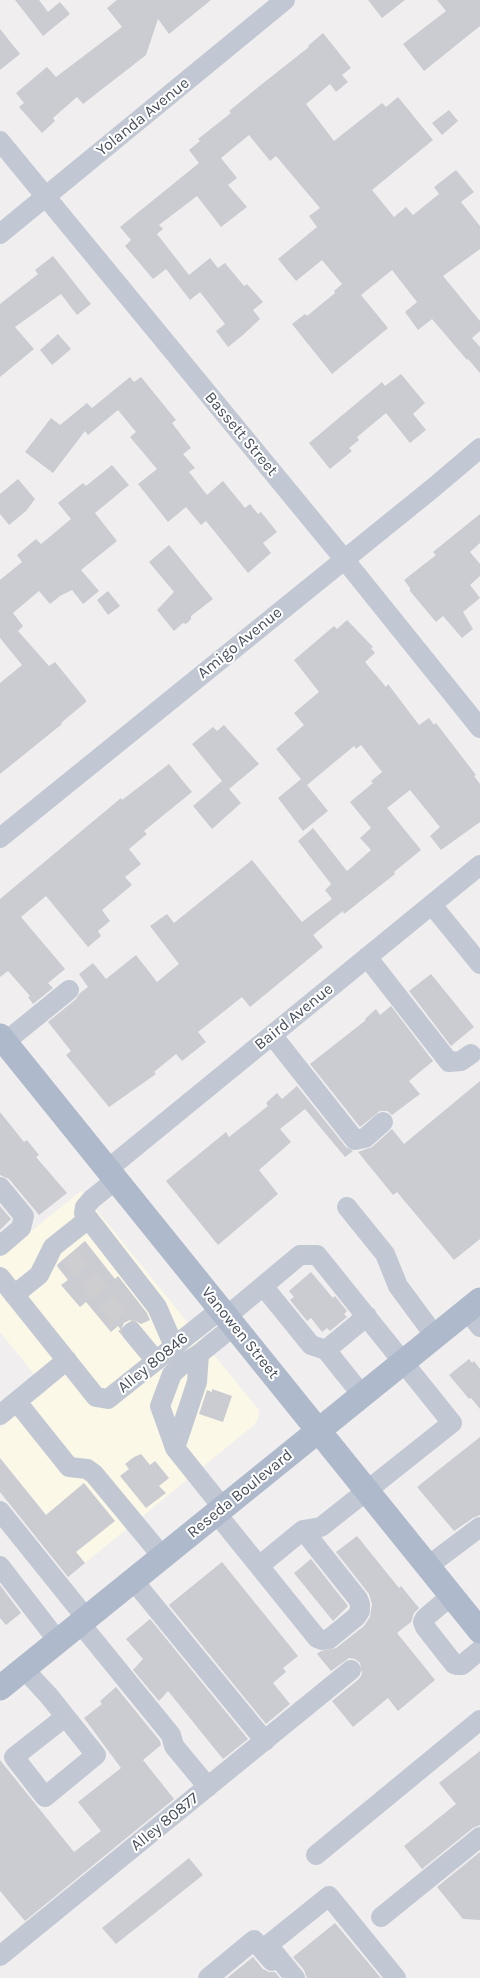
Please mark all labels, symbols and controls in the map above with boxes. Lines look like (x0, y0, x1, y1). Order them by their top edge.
street label: Yolanda Avenue (93, 74, 193, 160)
street label: Bassett Street (200, 388, 282, 480)
street label: Amigo Avenue (194, 603, 286, 683)
street label: Baird Avenue (251, 980, 337, 1054)
street label: Vanowen Street (197, 1283, 283, 1383)
street label: Alley 80846 (114, 1329, 192, 1397)
street label: Reseda Boulevard (183, 1446, 297, 1542)
street label: Alley 80877 (127, 1789, 203, 1855)

